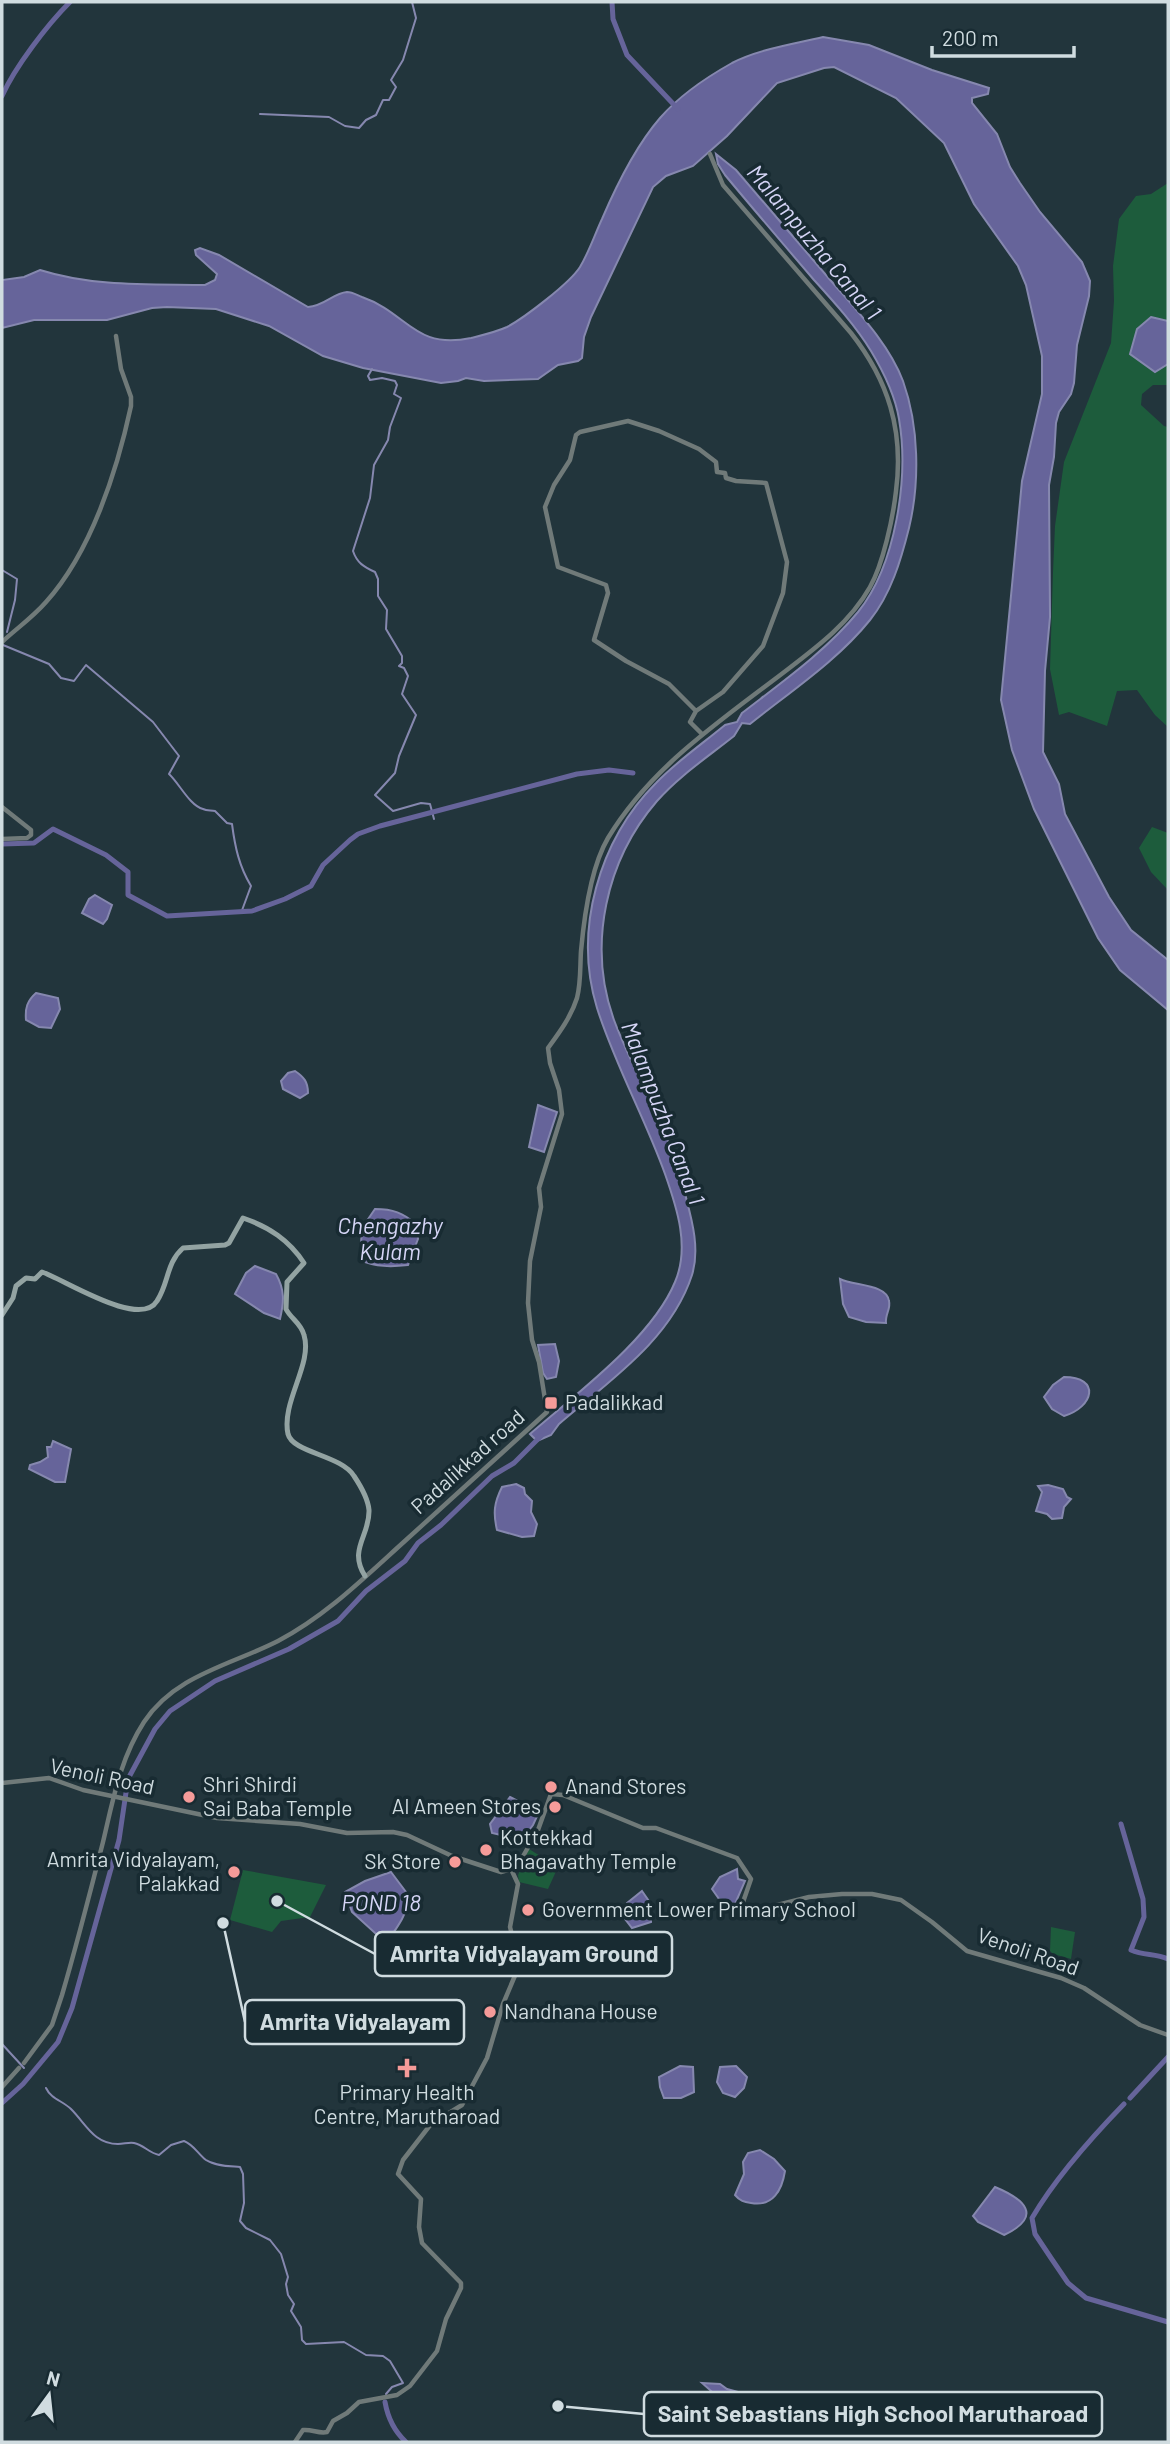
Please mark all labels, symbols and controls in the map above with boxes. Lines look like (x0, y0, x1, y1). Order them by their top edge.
scale bar (932, 14, 1074, 58)
text: 200 m (942, 25, 999, 50)
water label: Malampuzha Canal 1 (742, 158, 888, 325)
water label: Malampuzha Canal 1 (616, 1017, 712, 1208)
water label: Chengazhy Kulam (337, 1211, 443, 1265)
place label: Padalikkad (565, 1389, 664, 1414)
marker: Padalikkad (543, 1395, 559, 1411)
street label: Padalikkad road (405, 1403, 529, 1518)
street label: Venoli Road (48, 1752, 157, 1799)
place label: Shri Shirdi Sai Baba Temple (203, 1771, 352, 1820)
place label: Anand Stores (565, 1773, 686, 1798)
marker: Anand Stores (543, 1779, 559, 1795)
marker: Shri Shirdi Sai Baba Temple (181, 1789, 197, 1805)
place label: Al Ameen Stores (392, 1793, 541, 1818)
marker: Al Ameen Stores (547, 1799, 563, 1815)
place label: Kottekkad Bhagavathy Temple (500, 1824, 677, 1873)
marker: Kottekkad Bhagavathy Temple (478, 1842, 494, 1858)
place label: Amrita Vidyalayam, Palakkad (47, 1846, 220, 1895)
place label: Sk Store (364, 1848, 441, 1873)
marker: Sk Store (447, 1854, 463, 1870)
marker: Amrita Vidyalayam, Palakkad (226, 1864, 242, 1880)
water label: POND 18 (341, 1888, 421, 1916)
place label: Government Lower Primary School (542, 1896, 856, 1921)
marker: Government Lower Primary School (520, 1902, 536, 1918)
street label: Venoli Road (974, 1922, 1083, 1980)
callout: Amrita Vidyalayam Ground (375, 1932, 672, 1976)
text: Amrita Vidyalayam Ground (390, 1939, 658, 1967)
place label: Nandhana House (504, 1998, 658, 2023)
callout: Amrita Vidyalayam (245, 2000, 464, 2044)
marker: Nandhana House (482, 2004, 498, 2020)
text: Amrita Vidyalayam (260, 2007, 450, 2035)
marker: Primary Health Centre, Marutharoad (397, 2058, 417, 2078)
place label: Primary Health Centre, Marutharoad (314, 2079, 500, 2128)
north arrow (14, 2360, 84, 2430)
text: N (44, 2365, 63, 2391)
callout: Saint Sebastians High School Marutharoad (644, 2392, 1102, 2436)
text: Saint Sebastians High School Marutharoad (658, 2399, 1088, 2427)

